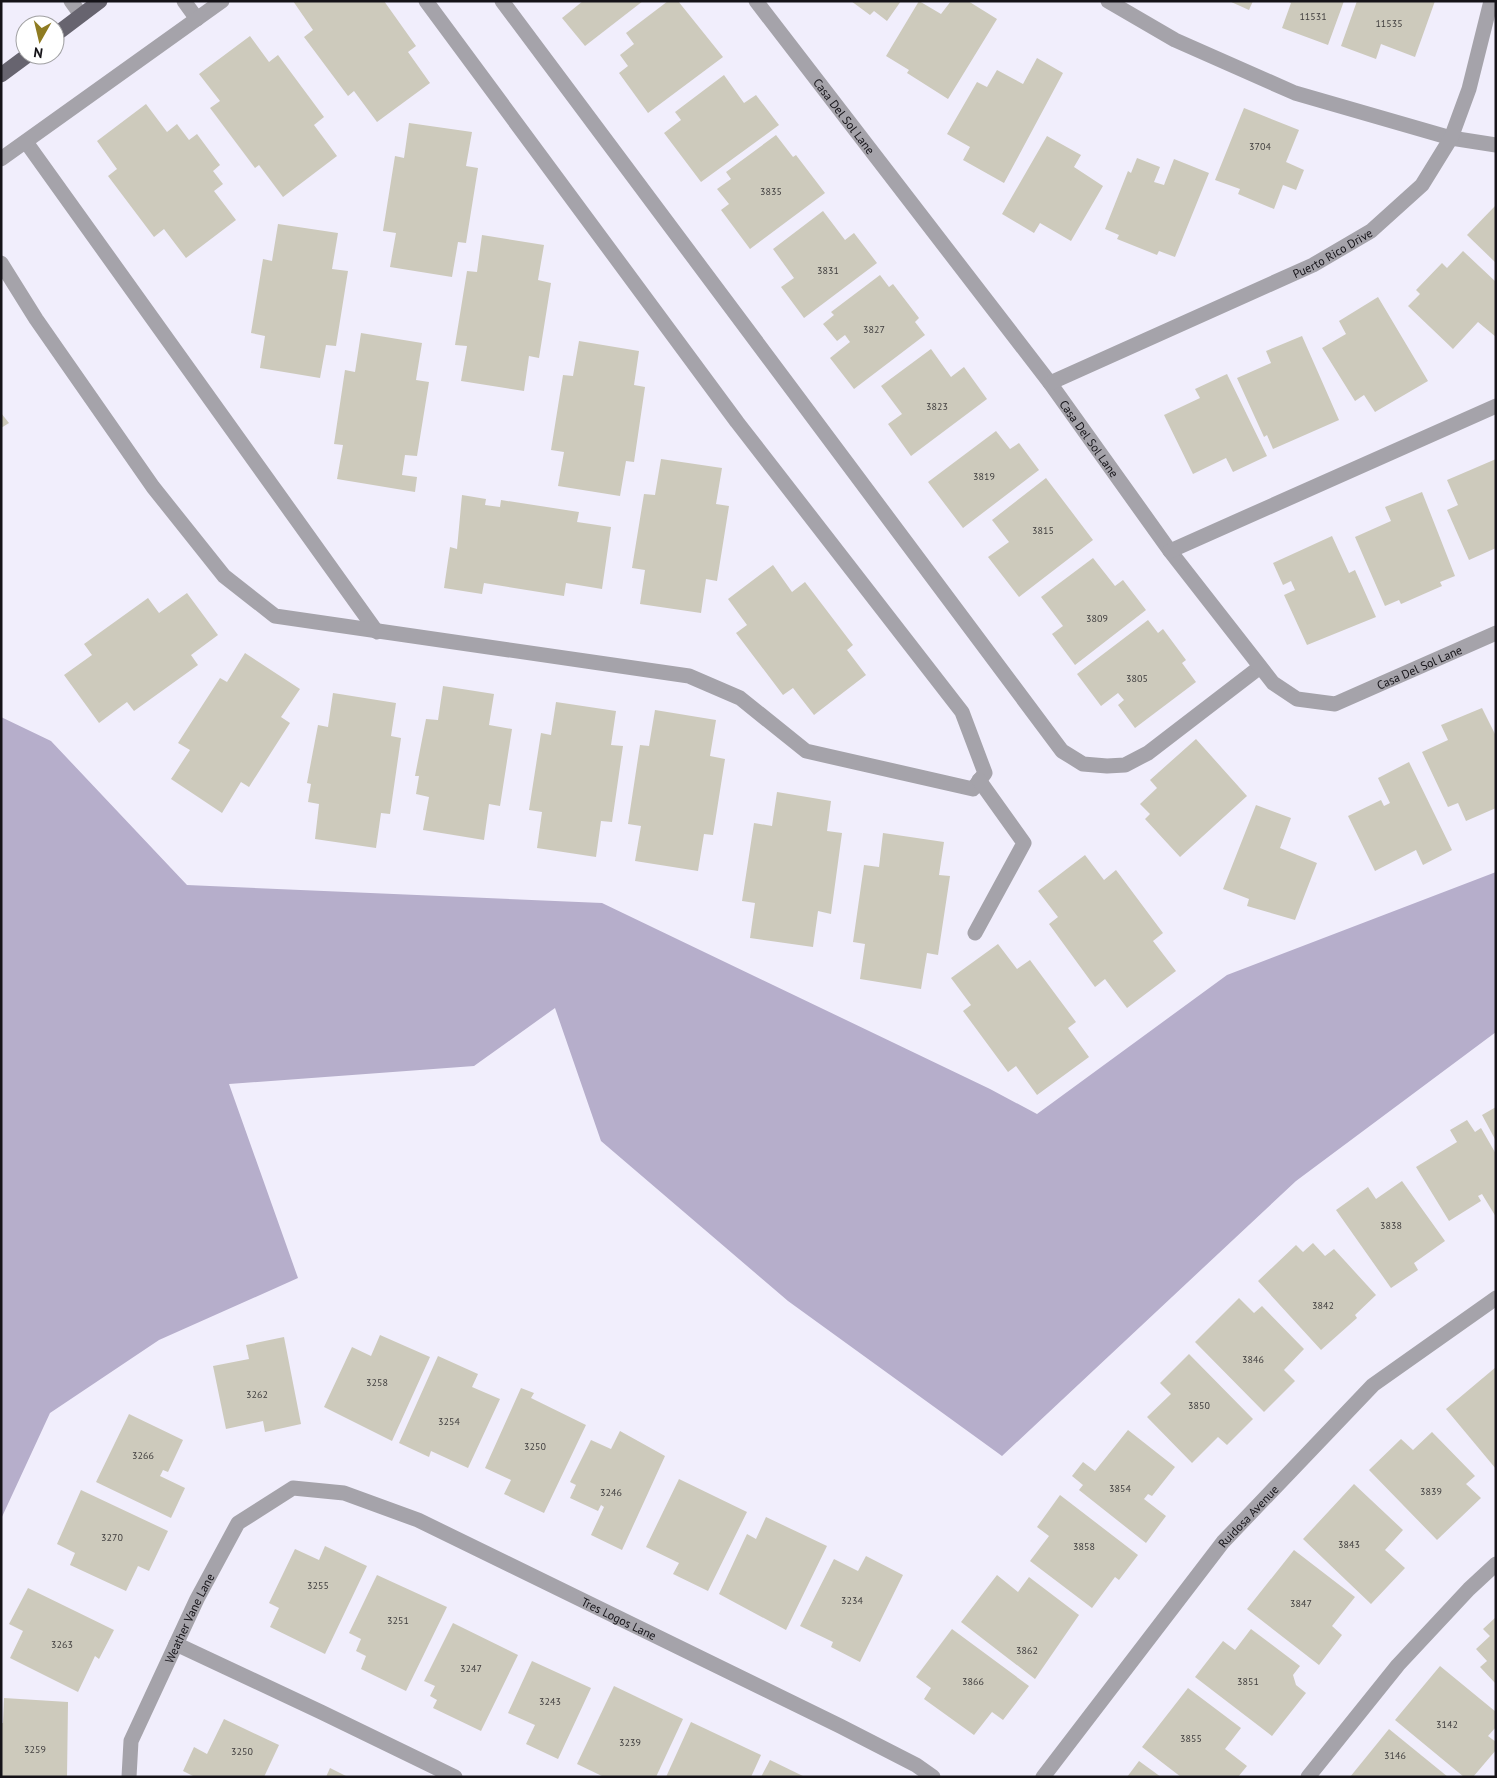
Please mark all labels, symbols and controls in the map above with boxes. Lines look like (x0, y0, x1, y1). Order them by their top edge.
house number: 11531 (1299, 10, 1327, 23)
north arrow (15, 15, 65, 65)
house number: 11535 (1375, 17, 1403, 30)
text: N (32, 43, 44, 62)
street label: Casa Del Sol Lane (811, 75, 878, 157)
house number: 3704 (1249, 140, 1271, 153)
house number: 3835 (760, 185, 782, 198)
street label: Puerto Rico Drive (1290, 225, 1375, 281)
house number: 3831 (817, 264, 839, 277)
house number: 3827 (863, 323, 885, 336)
street label: Casa Del Sol Lane (1057, 397, 1122, 480)
house number: 3823 (926, 400, 948, 413)
house number: 3819 (973, 470, 995, 483)
house number: 3815 (1032, 524, 1054, 537)
house number: 3809 (1086, 612, 1108, 625)
street label: Casa Del Sol Lane (1374, 642, 1464, 692)
house number: 3805 (1126, 672, 1148, 685)
house number: 3838 (1380, 1219, 1402, 1232)
house number: 3842 (1312, 1299, 1334, 1312)
house number: 3846 (1242, 1353, 1264, 1366)
house number: 3258 (366, 1376, 388, 1389)
house number: 3262 (246, 1388, 268, 1401)
house number: 3850 (1188, 1399, 1210, 1412)
house number: 3254 (438, 1415, 460, 1428)
house number: 3250 (524, 1440, 546, 1453)
house number: 3266 (132, 1449, 154, 1462)
house number: 3854 (1109, 1482, 1131, 1495)
street label: Ruidosa Avenue (1214, 1482, 1281, 1550)
house number: 3839 (1420, 1485, 1442, 1498)
house number: 3246 (600, 1486, 622, 1499)
house number: 3270 (101, 1531, 123, 1544)
house number: 3843 (1338, 1538, 1360, 1551)
house number: 3858 (1073, 1540, 1095, 1553)
street label: Weather Vane Lane (161, 1571, 217, 1665)
house number: 3255 (307, 1579, 329, 1592)
street label: Tres Logos Lane (579, 1594, 659, 1643)
house number: 3234 (841, 1594, 863, 1607)
house number: 3847 (1290, 1597, 1312, 1610)
house number: 3251 (387, 1614, 409, 1627)
house number: 3263 (51, 1638, 73, 1651)
house number: 3862 (1016, 1644, 1038, 1657)
house number: 3247 (460, 1662, 482, 1675)
house number: 3866 (962, 1675, 984, 1688)
house number: 3851 (1237, 1675, 1259, 1688)
house number: 3243 (539, 1695, 561, 1708)
house number: 3142 (1436, 1718, 1458, 1731)
house number: 3855 (1180, 1732, 1202, 1745)
house number: 3239 (619, 1736, 641, 1749)
house number: 3259 (24, 1743, 46, 1756)
house number: 3250 (231, 1745, 253, 1758)
house number: 3146 (1384, 1749, 1406, 1762)

